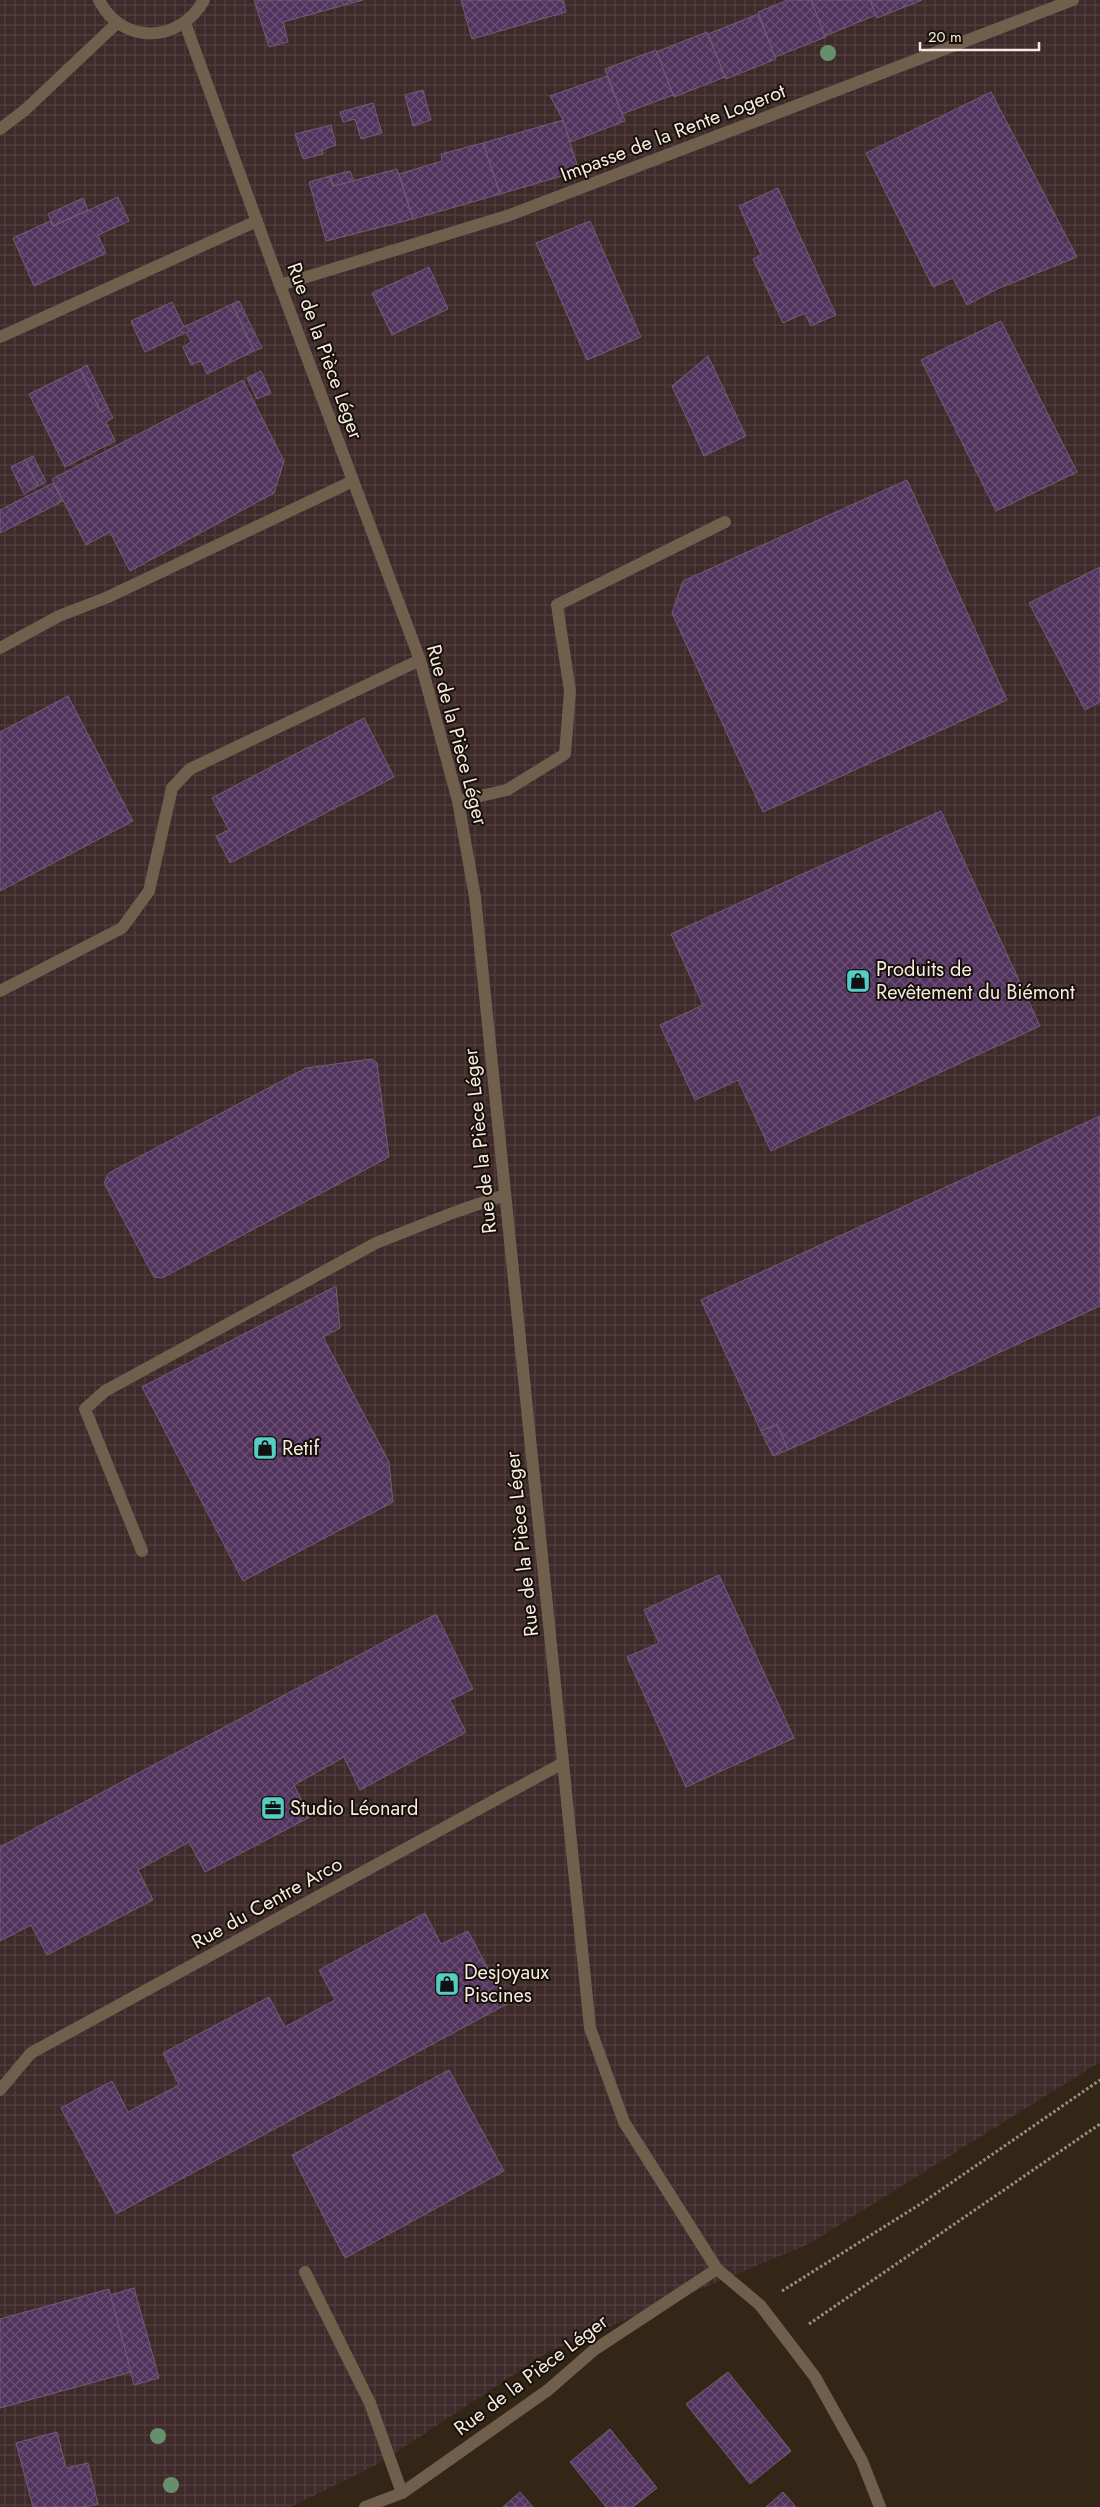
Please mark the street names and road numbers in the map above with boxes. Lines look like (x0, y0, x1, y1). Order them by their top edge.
street label: Impasse de la Rente Logerot (556, 77, 790, 189)
street label: Rue de la Pièce Léger (280, 259, 370, 444)
street label: Rue de la Pièce Léger (419, 641, 495, 829)
street label: Rue de la Pièce Léger (456, 1047, 504, 1235)
street label: Rue de la Pièce Léger (498, 1450, 546, 1638)
street label: Rue du Centre Arco (186, 1849, 348, 1956)
street label: Rue de la Pièce Léger (448, 2307, 614, 2443)

